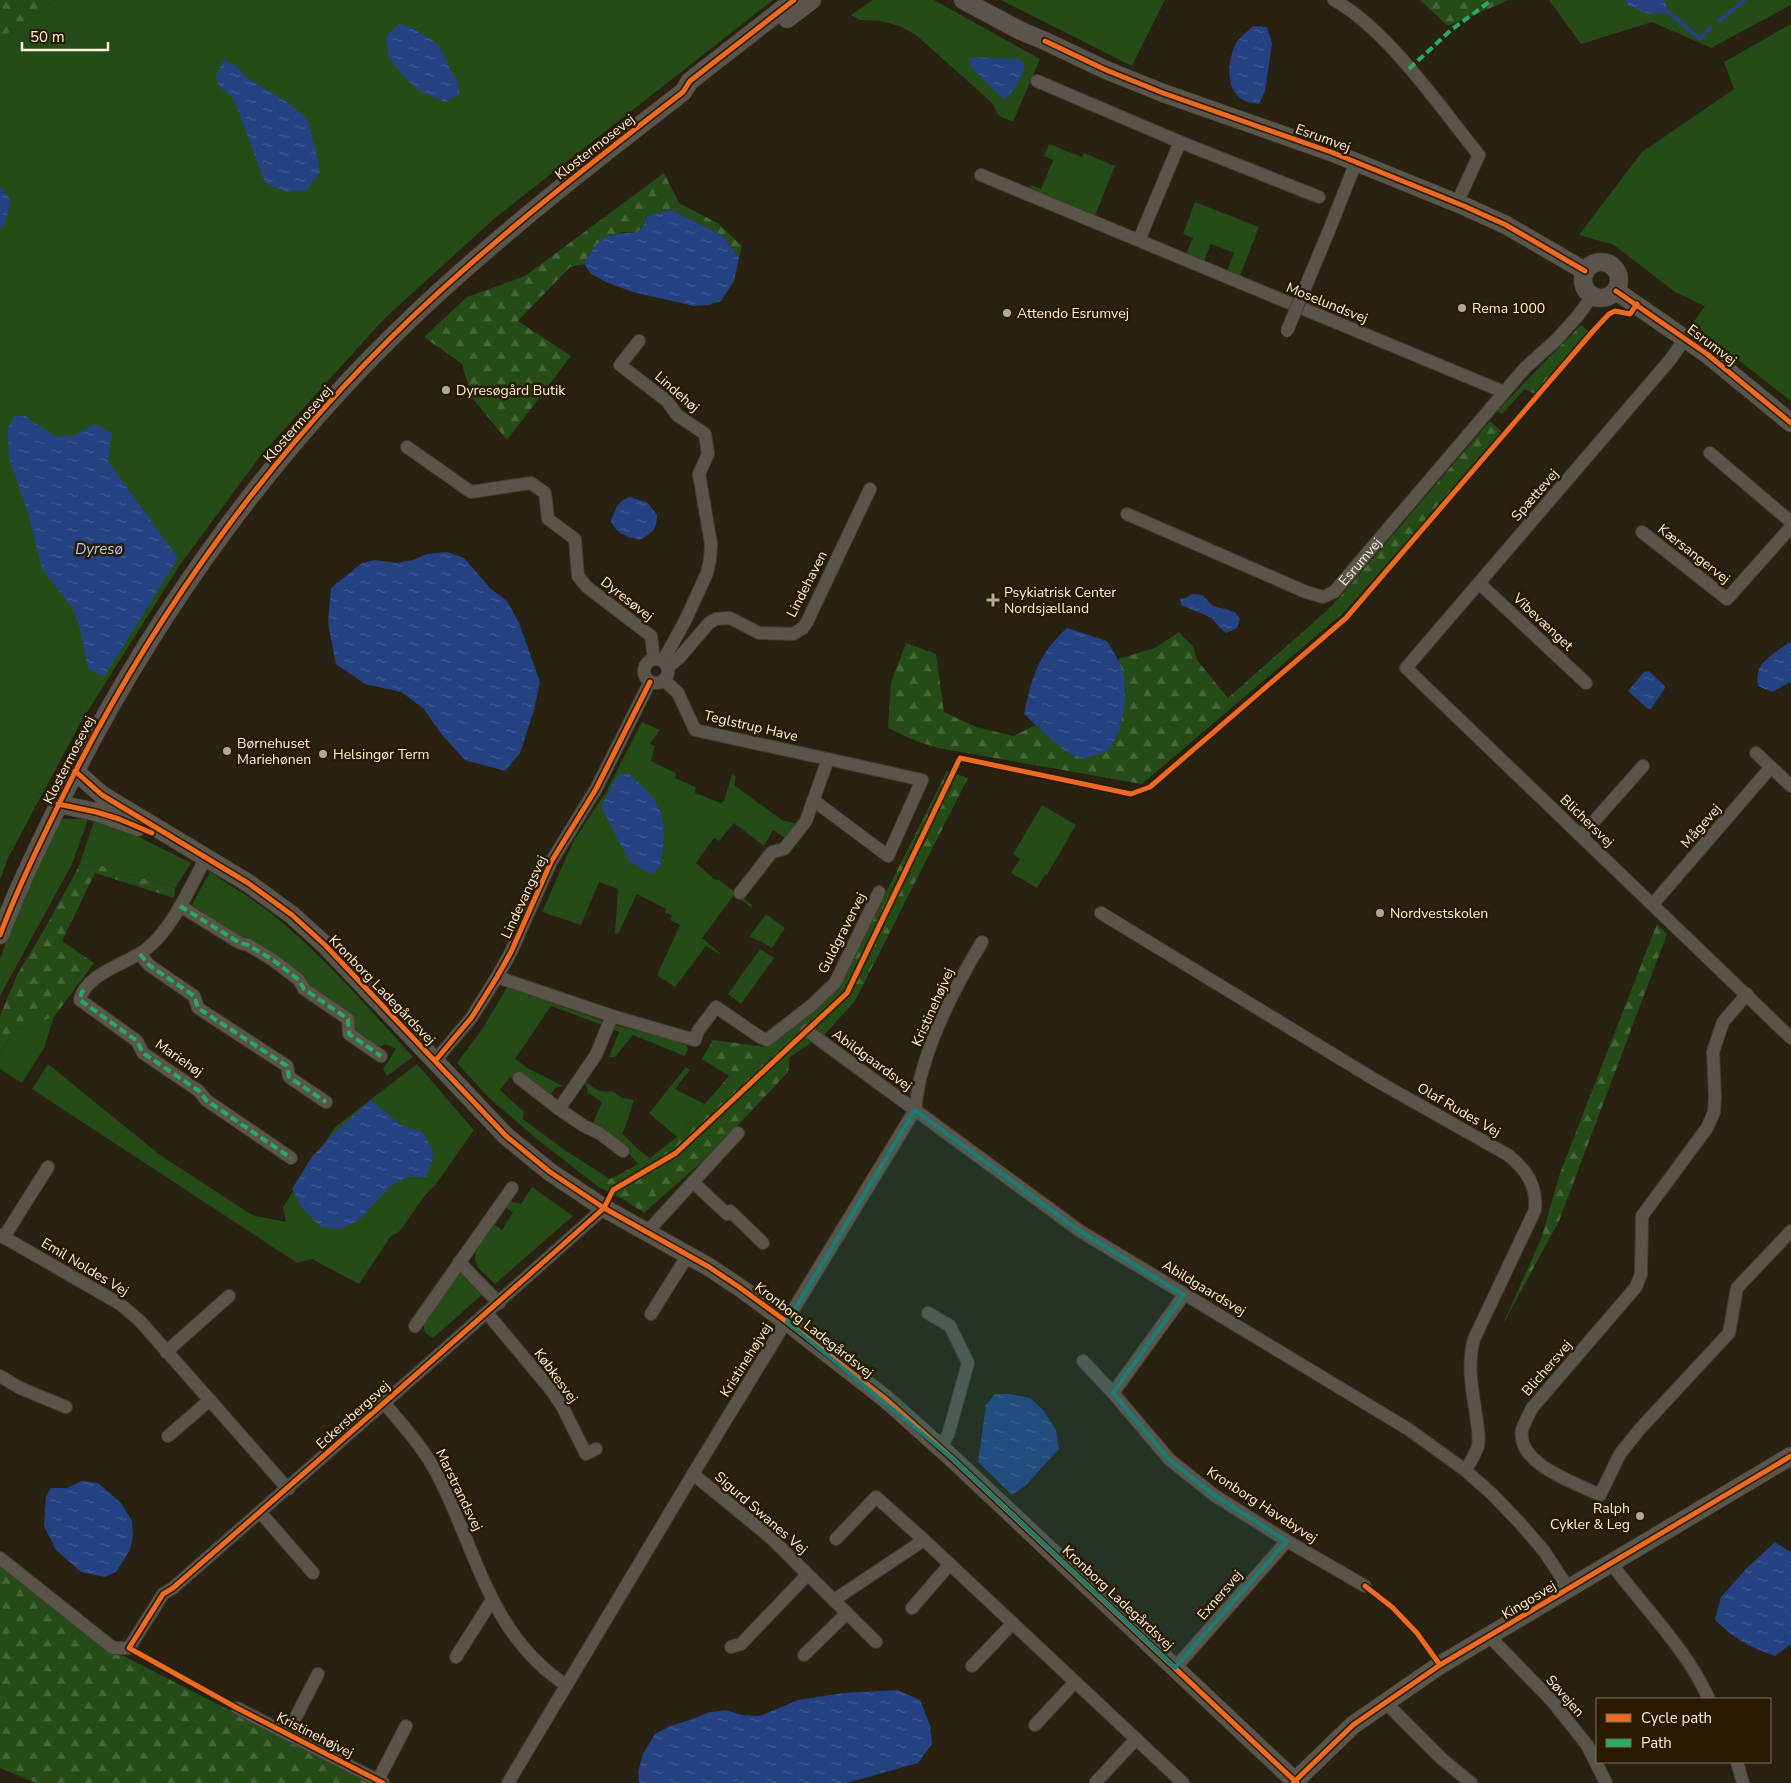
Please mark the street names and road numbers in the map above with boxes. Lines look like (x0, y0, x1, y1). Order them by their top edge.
street label: Klostermosevej (551, 110, 639, 184)
street label: Esrumvej (1293, 119, 1353, 157)
street label: Moselundsvej (1283, 278, 1371, 328)
street label: Esrumvej (1683, 320, 1741, 370)
street label: Lindehøj (651, 367, 703, 417)
street label: Klostermosevej (259, 381, 337, 467)
street label: Spættevej (1507, 465, 1563, 525)
street label: Kærsangervej (1654, 520, 1734, 588)
street label: Esrumvej (1334, 534, 1386, 590)
street label: Lindehaven (782, 548, 832, 620)
street label: Dyresøvej (597, 572, 657, 626)
street label: Vibevænget (1508, 588, 1577, 655)
street label: Teglstrup Have (702, 706, 800, 746)
street label: Klostermosevej (39, 713, 99, 807)
street label: Blichersvej (1556, 790, 1618, 852)
street label: Mågevej (1677, 800, 1725, 852)
street label: Lindevangsvej (496, 852, 552, 942)
street label: Guldgravervej (813, 889, 871, 977)
street label: Kronborg Ladegårdsvej (324, 931, 440, 1049)
street label: Kristinehøjvej (907, 965, 959, 1049)
street label: Abildgaardsvej (828, 1025, 916, 1095)
street label: Mariehøj (151, 1035, 207, 1081)
street label: Olaf Rudes Vej (1414, 1078, 1504, 1142)
street label: Emil Noldes Vej (38, 1233, 132, 1301)
street label: Abildgaardsvej (1159, 1256, 1249, 1320)
street label: Kronborg Ladegårdsvej (751, 1278, 877, 1382)
street label: Kristinehøjvej (716, 1319, 776, 1401)
street label: Blichersvej (1517, 1336, 1577, 1400)
street label: Købkesvej (530, 1345, 582, 1407)
street label: Eckersbergsvej (312, 1377, 394, 1453)
street label: Marstrandsvej (431, 1446, 487, 1534)
street label: Kronborg Havebyvej (1203, 1462, 1321, 1548)
street label: Sigurd Swanes Vej (710, 1467, 812, 1559)
street label: Kronborg Ladegårdsvej (1058, 1541, 1178, 1655)
street label: Exnersvej (1193, 1566, 1247, 1624)
street label: Kingosvej (1498, 1576, 1560, 1624)
street label: Søvejen (1542, 1671, 1588, 1721)
street label: Kristinehøjvej (273, 1707, 357, 1763)

